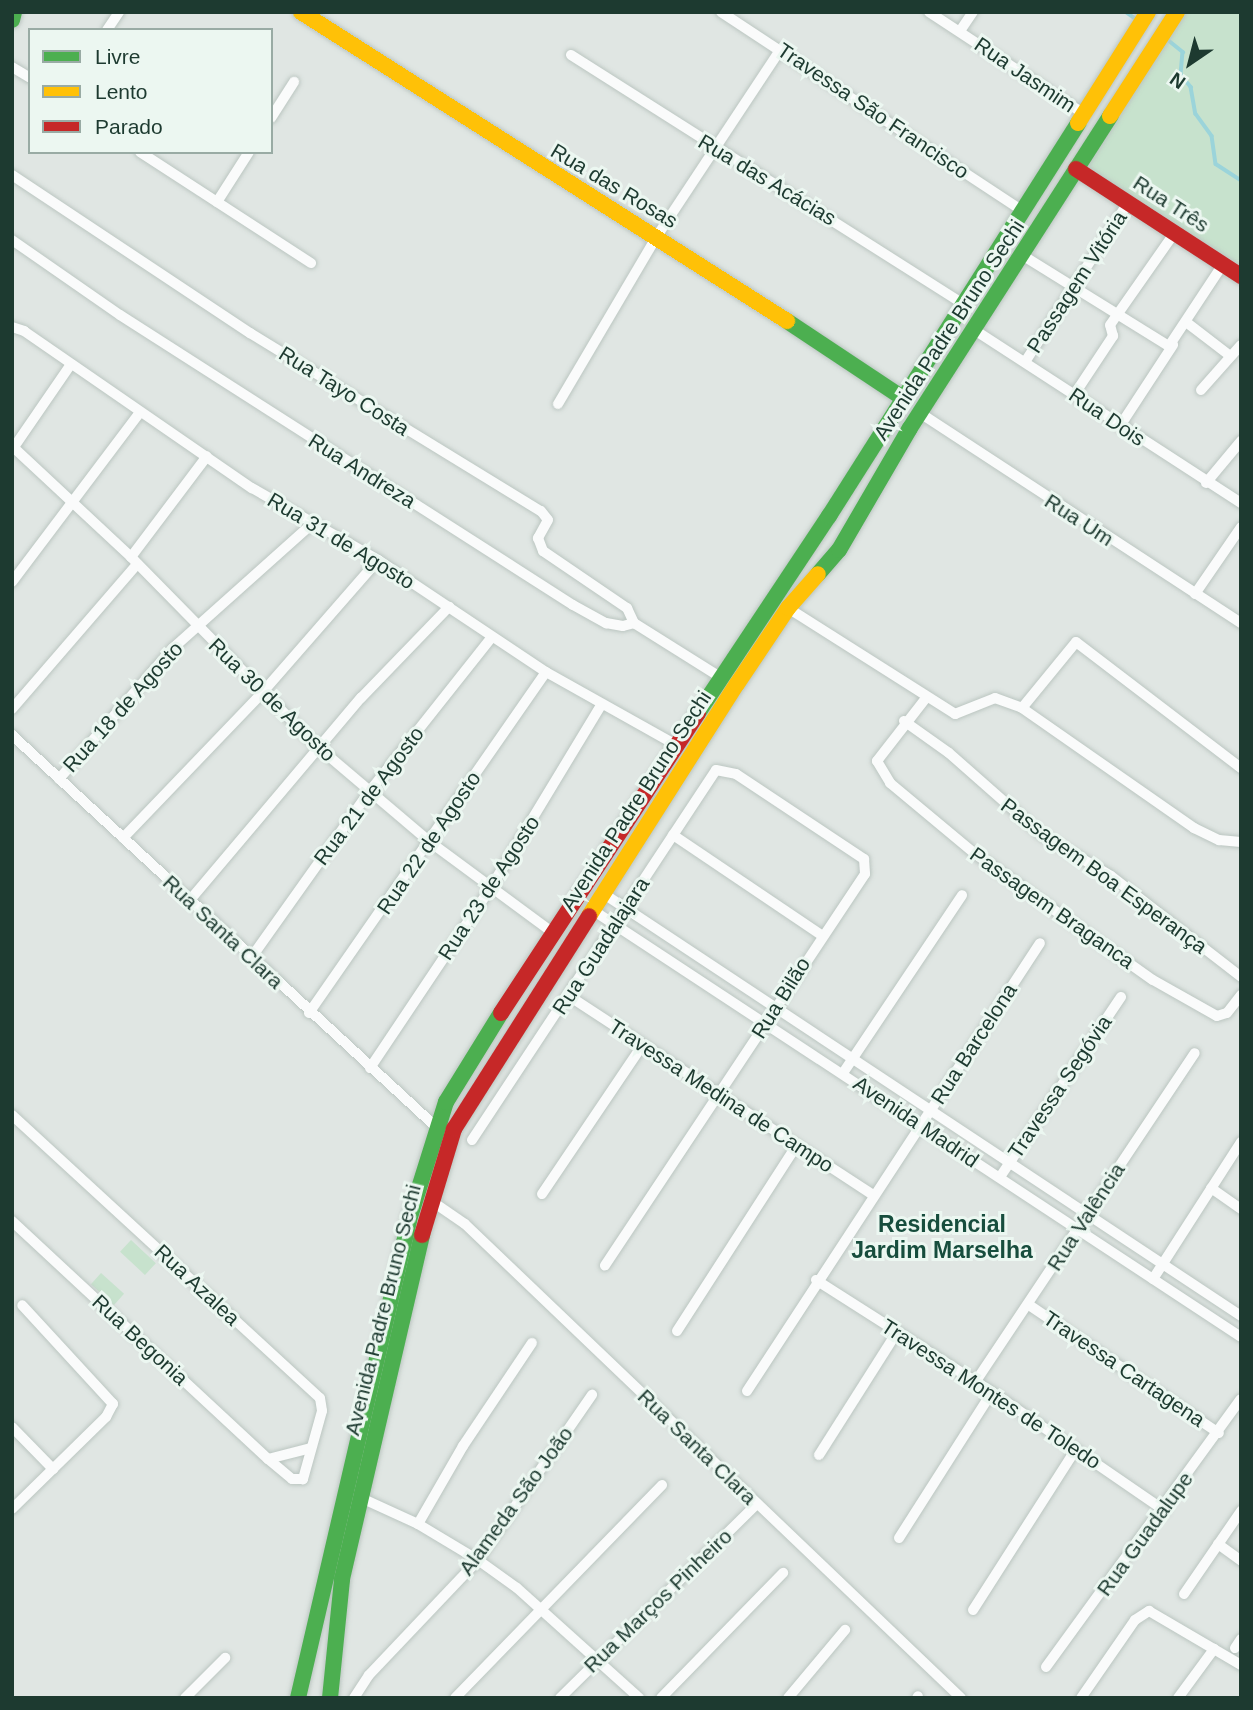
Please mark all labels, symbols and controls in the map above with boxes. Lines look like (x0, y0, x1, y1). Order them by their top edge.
legend (28, 28, 273, 154)
north arrow (1155, 28, 1225, 98)
street label: Rua Jasmim (970, 32, 1080, 118)
street label: Travessa São Francisco (772, 37, 974, 185)
text: Livre (95, 45, 141, 68)
text: N (1166, 68, 1189, 93)
text: Lento (95, 80, 148, 103)
text: Parado (95, 115, 163, 138)
street label: Rua das Acácias (693, 129, 841, 231)
street label: Rua das Rosas (546, 138, 682, 234)
street label: Rua Três (1128, 170, 1214, 238)
street label: Passagem Vitória (1022, 206, 1132, 358)
street label: Avenida Padre Bruno Sechi (868, 215, 1030, 445)
street label: Rua Tayo Costa (274, 341, 414, 441)
street label: Rua Dois (1064, 382, 1150, 452)
street label: Rua Andreza (303, 428, 421, 514)
street label: Rua 31 de Agosto (262, 487, 420, 595)
street label: Rua Um (1040, 488, 1118, 552)
street label: Rua 30 de Agosto (203, 633, 341, 767)
street label: Rua 18 de Agosto (57, 636, 189, 778)
street label: Avenida Padre Bruno Sechi (555, 686, 717, 916)
street label: Rua 21 de Agosto (308, 721, 430, 871)
street label: Rua 22 de Agosto (372, 766, 486, 920)
street label: Passagem Boa Esperança (996, 793, 1212, 959)
street label: Rua 23 de Agosto (433, 811, 545, 965)
street label: Passagem Braganca (965, 842, 1139, 974)
street label: Rua Santa Clara (158, 870, 288, 994)
street label: Rua Guadalajara (547, 873, 655, 1019)
street label: Rua Bilão (746, 953, 816, 1043)
street label: Rua Barcelona (926, 979, 1022, 1109)
street label: Travessa Segóvia (1003, 1011, 1117, 1163)
street label: Travessa Medina de Campo (604, 1014, 838, 1178)
street label: Avenida Madrid (849, 1071, 983, 1173)
street label: Rua Valência (1042, 1158, 1130, 1276)
street label: Avenida Padre Bruno Sechi (340, 1182, 426, 1438)
district label: Residencial Jardim Marselha (851, 1210, 1033, 1264)
street label: Rua Azalea (149, 1239, 245, 1331)
street label: Rua Begonia (87, 1289, 193, 1391)
street label: Travessa Cartagena (1038, 1306, 1210, 1432)
street label: Travessa Montes de Toledo (876, 1313, 1106, 1475)
street label: Rua Santa Clara (632, 1384, 762, 1510)
street label: Alameda São João (454, 1422, 578, 1580)
street label: Rua Guadalupe (1092, 1467, 1198, 1601)
street label: Rua Marços Pinheiro (579, 1524, 737, 1678)

